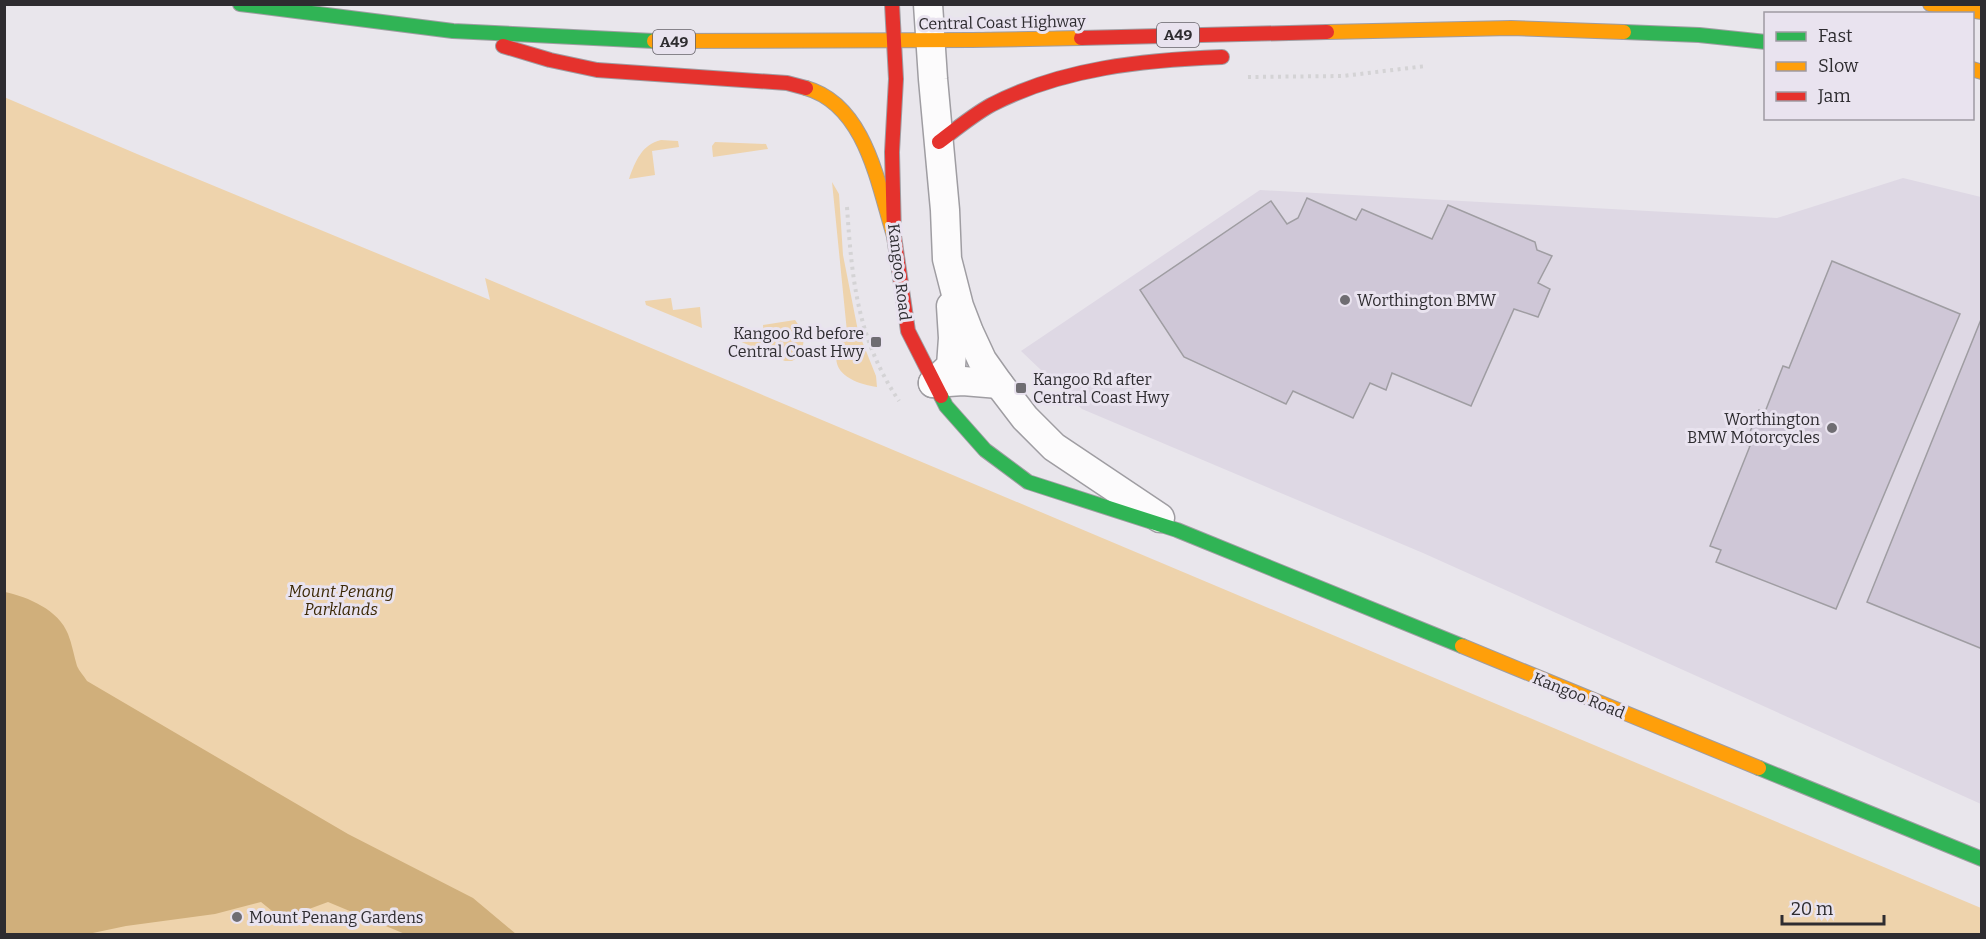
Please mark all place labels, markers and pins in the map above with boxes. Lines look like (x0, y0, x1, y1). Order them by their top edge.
place label: Worthington BMW (1357, 291, 1497, 310)
marker: Worthington BMW (1338, 293, 1352, 307)
place label: Kangoo Rd before Central Coast Hwy (728, 324, 865, 361)
marker: Kangoo Rd before Central Coast Hwy (869, 335, 883, 349)
place label: Kangoo Rd after Central Coast Hwy (1033, 370, 1170, 407)
marker: Kangoo Rd after Central Coast Hwy (1014, 381, 1028, 395)
place label: Worthington BMW Motorcycles (1687, 410, 1820, 447)
marker: Worthington BMW Motorcycles (1825, 421, 1839, 435)
place label: Mount Penang Gardens (249, 908, 423, 927)
marker: Mount Penang Gardens (230, 910, 244, 924)

